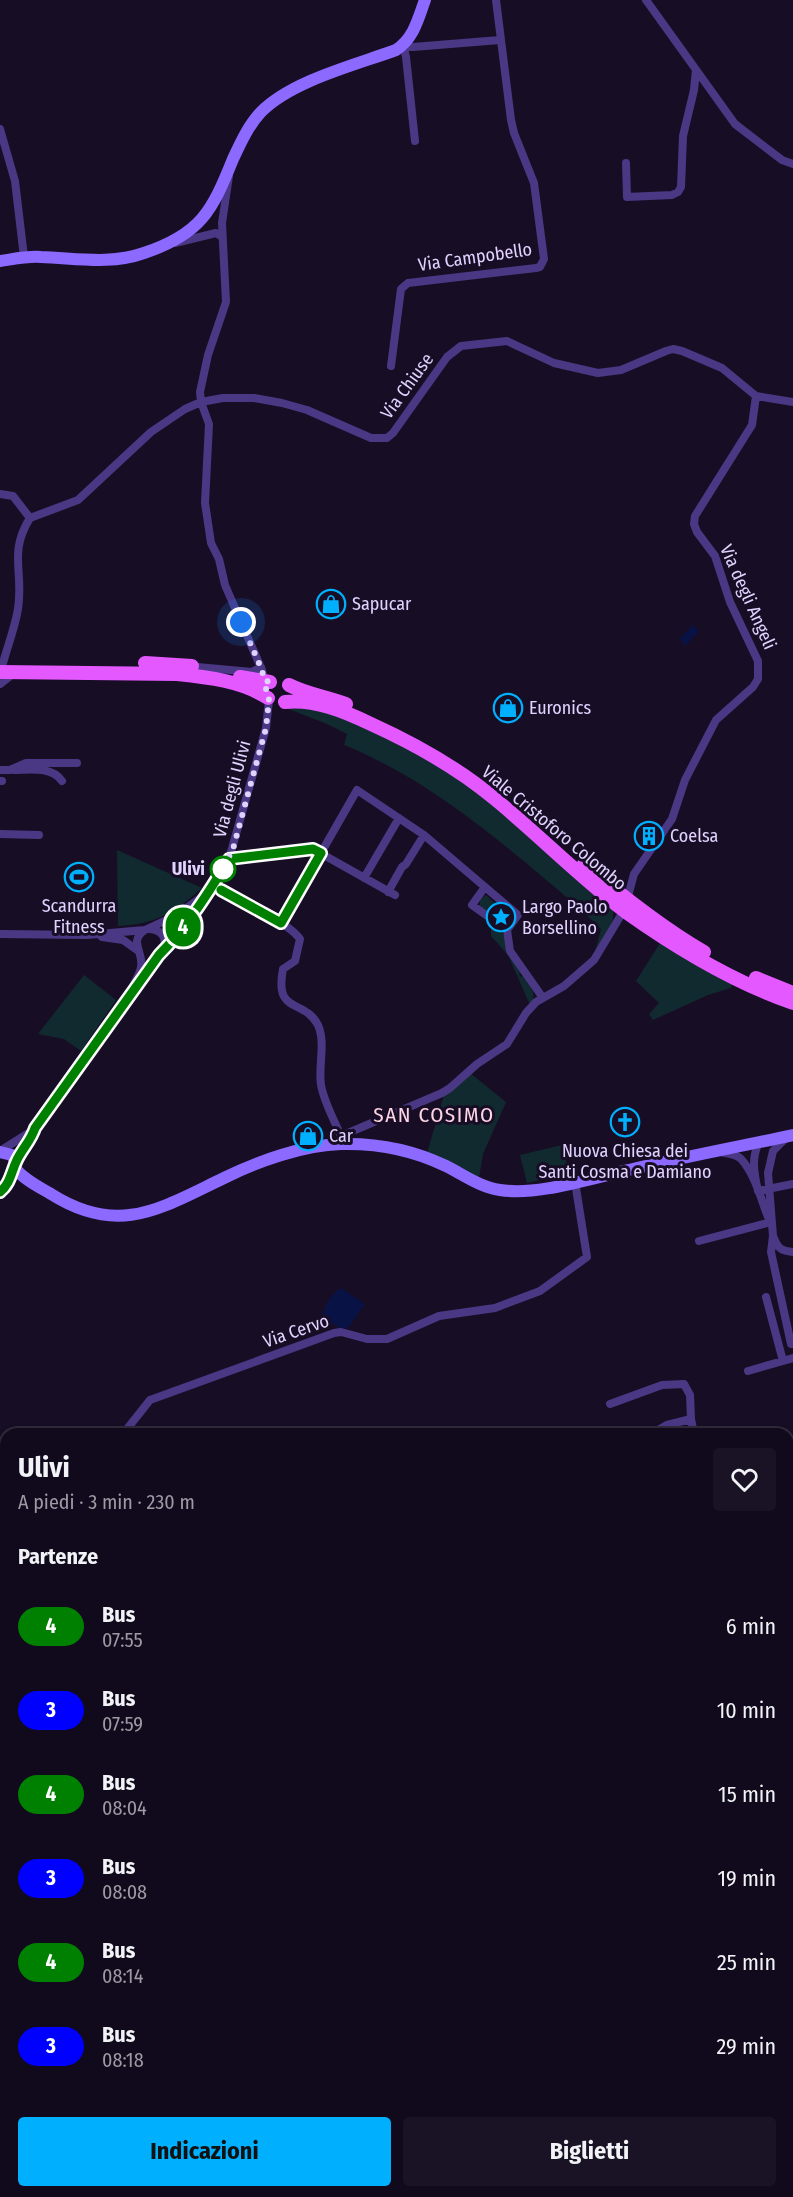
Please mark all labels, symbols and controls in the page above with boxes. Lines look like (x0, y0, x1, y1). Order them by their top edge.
street label: Via Campobello (417, 238, 533, 276)
street label: Via Chiuse (376, 349, 438, 423)
street label: Via degli Angeli (715, 541, 781, 653)
shop icon: Sapucar (315, 588, 347, 620)
place label: Sapucar (352, 593, 412, 615)
your location (226, 607, 256, 637)
shop icon: Euronics (492, 692, 524, 724)
place label: Euronics (529, 697, 592, 719)
street label: Via degli Ulivi (208, 738, 256, 840)
street label: Viale Cristoforo Colombo (477, 761, 631, 895)
building icon: Coelsa (633, 820, 665, 852)
place label: Coelsa (670, 825, 718, 847)
marker: Ulivi (210, 856, 236, 882)
place label: Ulivi (172, 858, 205, 880)
sports icon: Scandurra Fitness (63, 861, 95, 893)
place label: Scandurra Fitness (42, 895, 116, 938)
place label: Largo Paolo Borsellino (522, 896, 607, 939)
place icon: Largo Paolo Borsellino (485, 901, 517, 933)
line badge: 4 (164, 908, 202, 946)
text: 4 (178, 914, 188, 940)
district label: SAN COSIMO (373, 1102, 495, 1128)
church icon: Nuova Chiesa dei Santi Cosma e Damiano (609, 1106, 641, 1138)
shop icon: Car (292, 1120, 324, 1152)
place label: Car (329, 1125, 354, 1147)
place label: Nuova Chiesa dei Santi Cosma e Damiano (538, 1140, 712, 1183)
street label: Via Cervo (260, 1310, 332, 1352)
button: heart (713, 1448, 776, 1511)
text: Ulivi (18, 1451, 70, 1484)
text: A piedi · 3 min · 230 m (18, 1490, 195, 1514)
text: Partenze (18, 1543, 98, 1570)
text: Bus (102, 1601, 135, 1628)
text: 4 (46, 1613, 56, 1639)
text: 6 min (726, 1613, 776, 1640)
text: 07:55 (102, 1628, 143, 1652)
text: Bus (102, 1685, 135, 1712)
text: 3 (46, 1697, 56, 1723)
text: 10 min (717, 1697, 776, 1724)
text: 07:59 (102, 1712, 143, 1736)
text: Bus (102, 1769, 135, 1796)
text: 4 (46, 1781, 56, 1807)
text: 15 min (718, 1781, 776, 1808)
text: 08:04 (102, 1796, 147, 1820)
text: Bus (102, 1853, 135, 1880)
text: 3 (46, 1865, 56, 1891)
text: 19 min (718, 1865, 776, 1892)
text: 08:08 (102, 1880, 147, 1904)
text: Bus (102, 1937, 135, 1964)
text: 4 (46, 1949, 56, 1975)
text: 25 min (717, 1949, 776, 1976)
text: 08:14 (102, 1964, 143, 1988)
text: Bus (102, 2021, 135, 2048)
text: 3 (46, 2033, 56, 2059)
text: 29 min (717, 2033, 776, 2060)
text: 08:18 (102, 2048, 144, 2072)
button: Indicazioni (18, 2117, 391, 2186)
button: Biglietti (403, 2117, 776, 2186)

